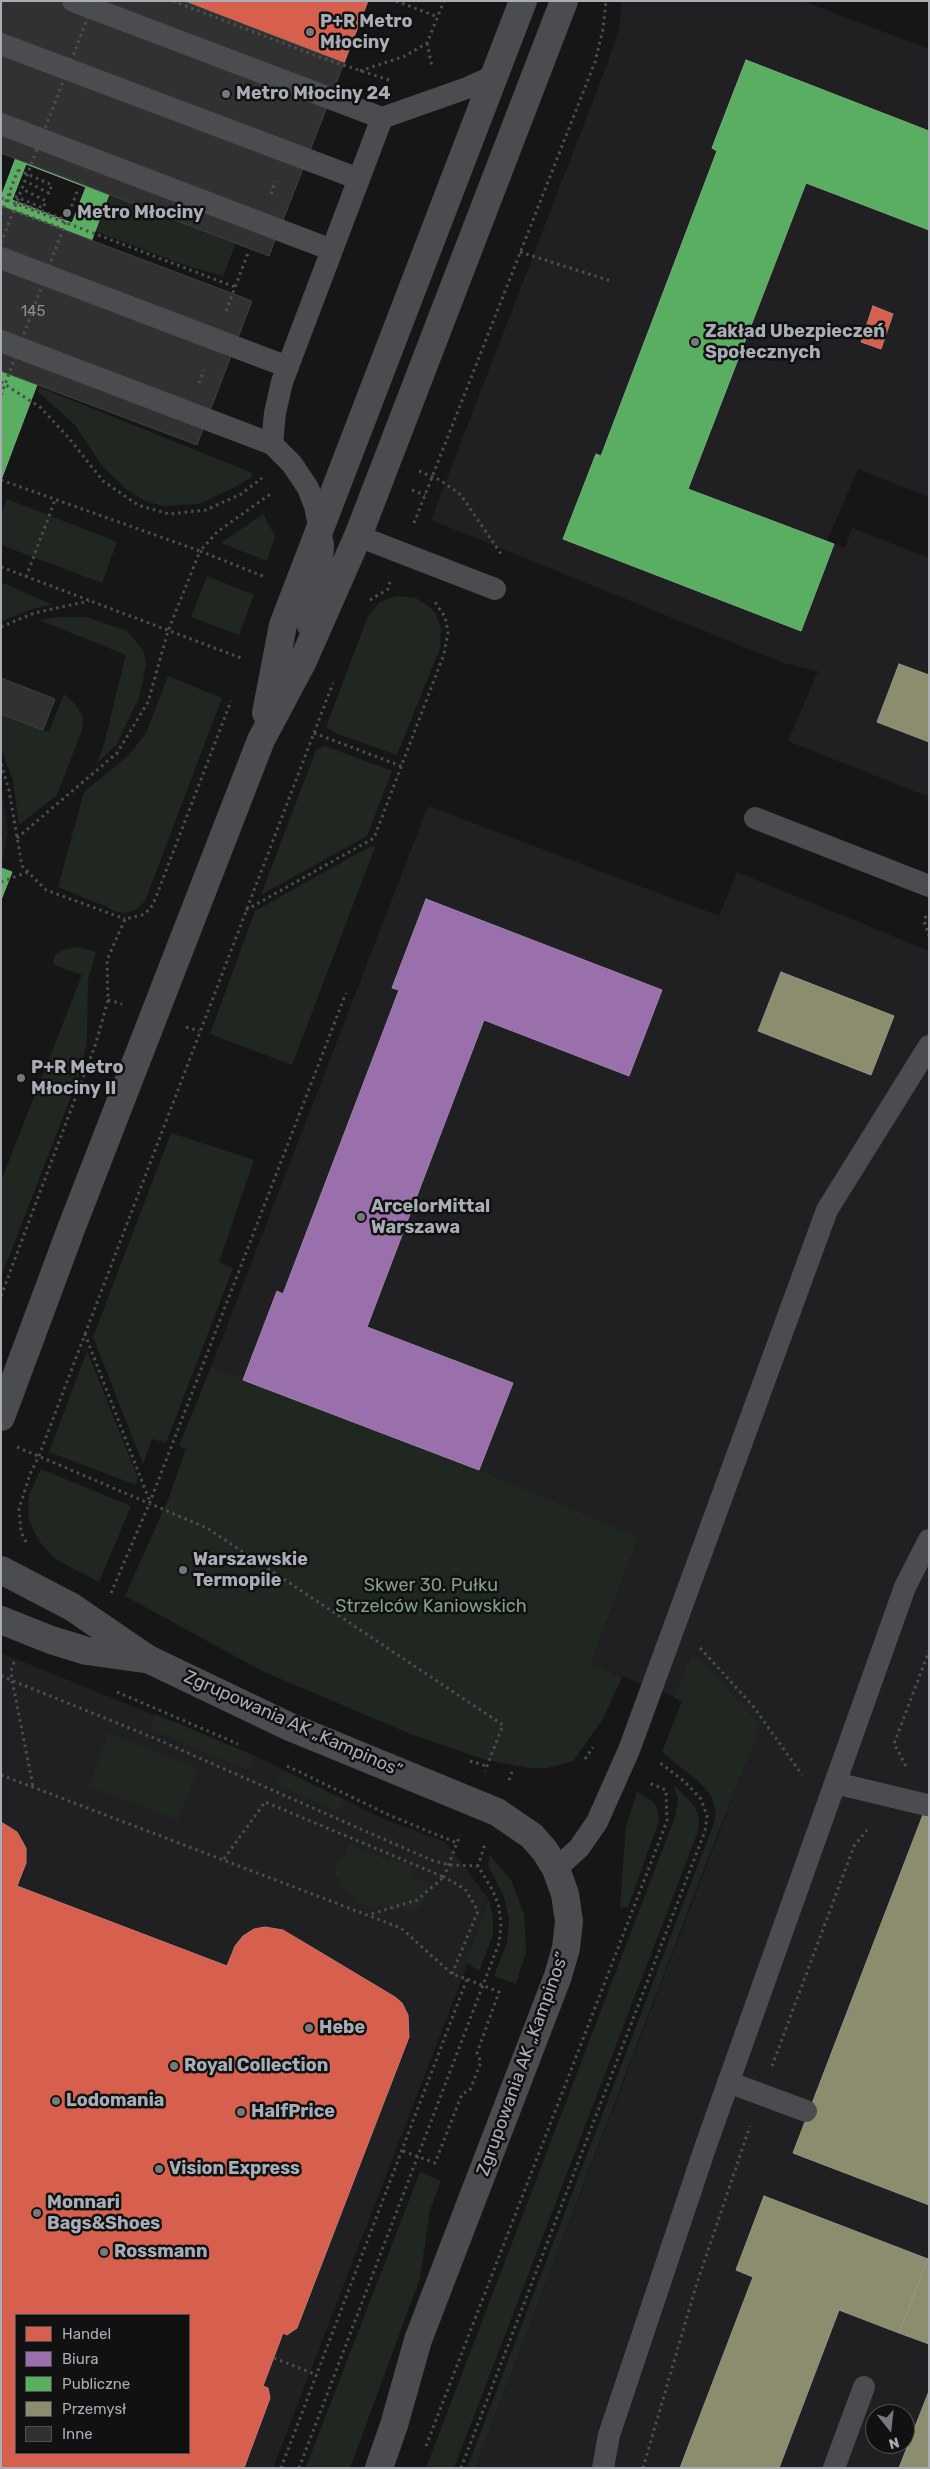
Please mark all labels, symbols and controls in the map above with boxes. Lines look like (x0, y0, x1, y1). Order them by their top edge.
place label: P+R Metro Młociny (320, 11, 412, 54)
marker: P+R Metro Młociny (304, 26, 316, 38)
place label: Metro Młociny 24 (236, 83, 390, 105)
marker: Metro Młociny 24 (220, 88, 232, 100)
place label: Metro Młociny (77, 202, 204, 224)
marker: Metro Młociny (61, 207, 73, 219)
house number: 145 (21, 303, 45, 321)
place label: Zakład Ubezpieczeń Społecznych (705, 321, 885, 364)
marker: Zakład Ubezpieczeń Społecznych (689, 336, 701, 348)
place label: P+R Metro Młociny II (31, 1057, 123, 1100)
marker: P+R Metro Młociny II (15, 1072, 27, 1084)
place label: ArcelorMittal Warszawa (371, 1196, 490, 1238)
marker: ArcelorMittal Warszawa (355, 1211, 367, 1223)
place label: Warszawskie Termopile (193, 1549, 308, 1592)
marker: Warszawskie Termopile (177, 1564, 189, 1576)
park label: Skwer 30. Pułku Strzelców Kaniowskich (335, 1575, 527, 1618)
street label: Zgrupowania AK „Kampinos” (181, 1666, 405, 1782)
street label: Zgrupowania AK „Kampinos” (472, 1949, 574, 2179)
place label: Hebe (319, 2017, 365, 2039)
marker: Hebe (303, 2022, 315, 2034)
place label: Royal Collection (184, 2055, 328, 2077)
marker: Royal Collection (168, 2060, 180, 2072)
place label: Lodomania (66, 2090, 164, 2112)
marker: Lodomania (50, 2095, 62, 2107)
place label: HalfPrice (251, 2101, 335, 2123)
marker: HalfPrice (235, 2106, 247, 2118)
place label: Vision Express (169, 2158, 300, 2180)
marker: Vision Express (153, 2163, 165, 2175)
place label: Monnari Bags&Shoes (47, 2192, 160, 2234)
marker: Monnari Bags&Shoes (31, 2207, 43, 2219)
place label: Rossmann (114, 2241, 207, 2263)
marker: Rossmann (98, 2246, 110, 2258)
legend (15, 2314, 190, 2454)
text: Handel (62, 2325, 111, 2343)
text: Biura (62, 2350, 99, 2368)
text: Publiczne (62, 2375, 130, 2393)
text: Przemysł (62, 2400, 126, 2418)
north arrow (865, 2404, 915, 2454)
text: Inne (62, 2425, 93, 2443)
text: N (887, 2433, 901, 2452)

